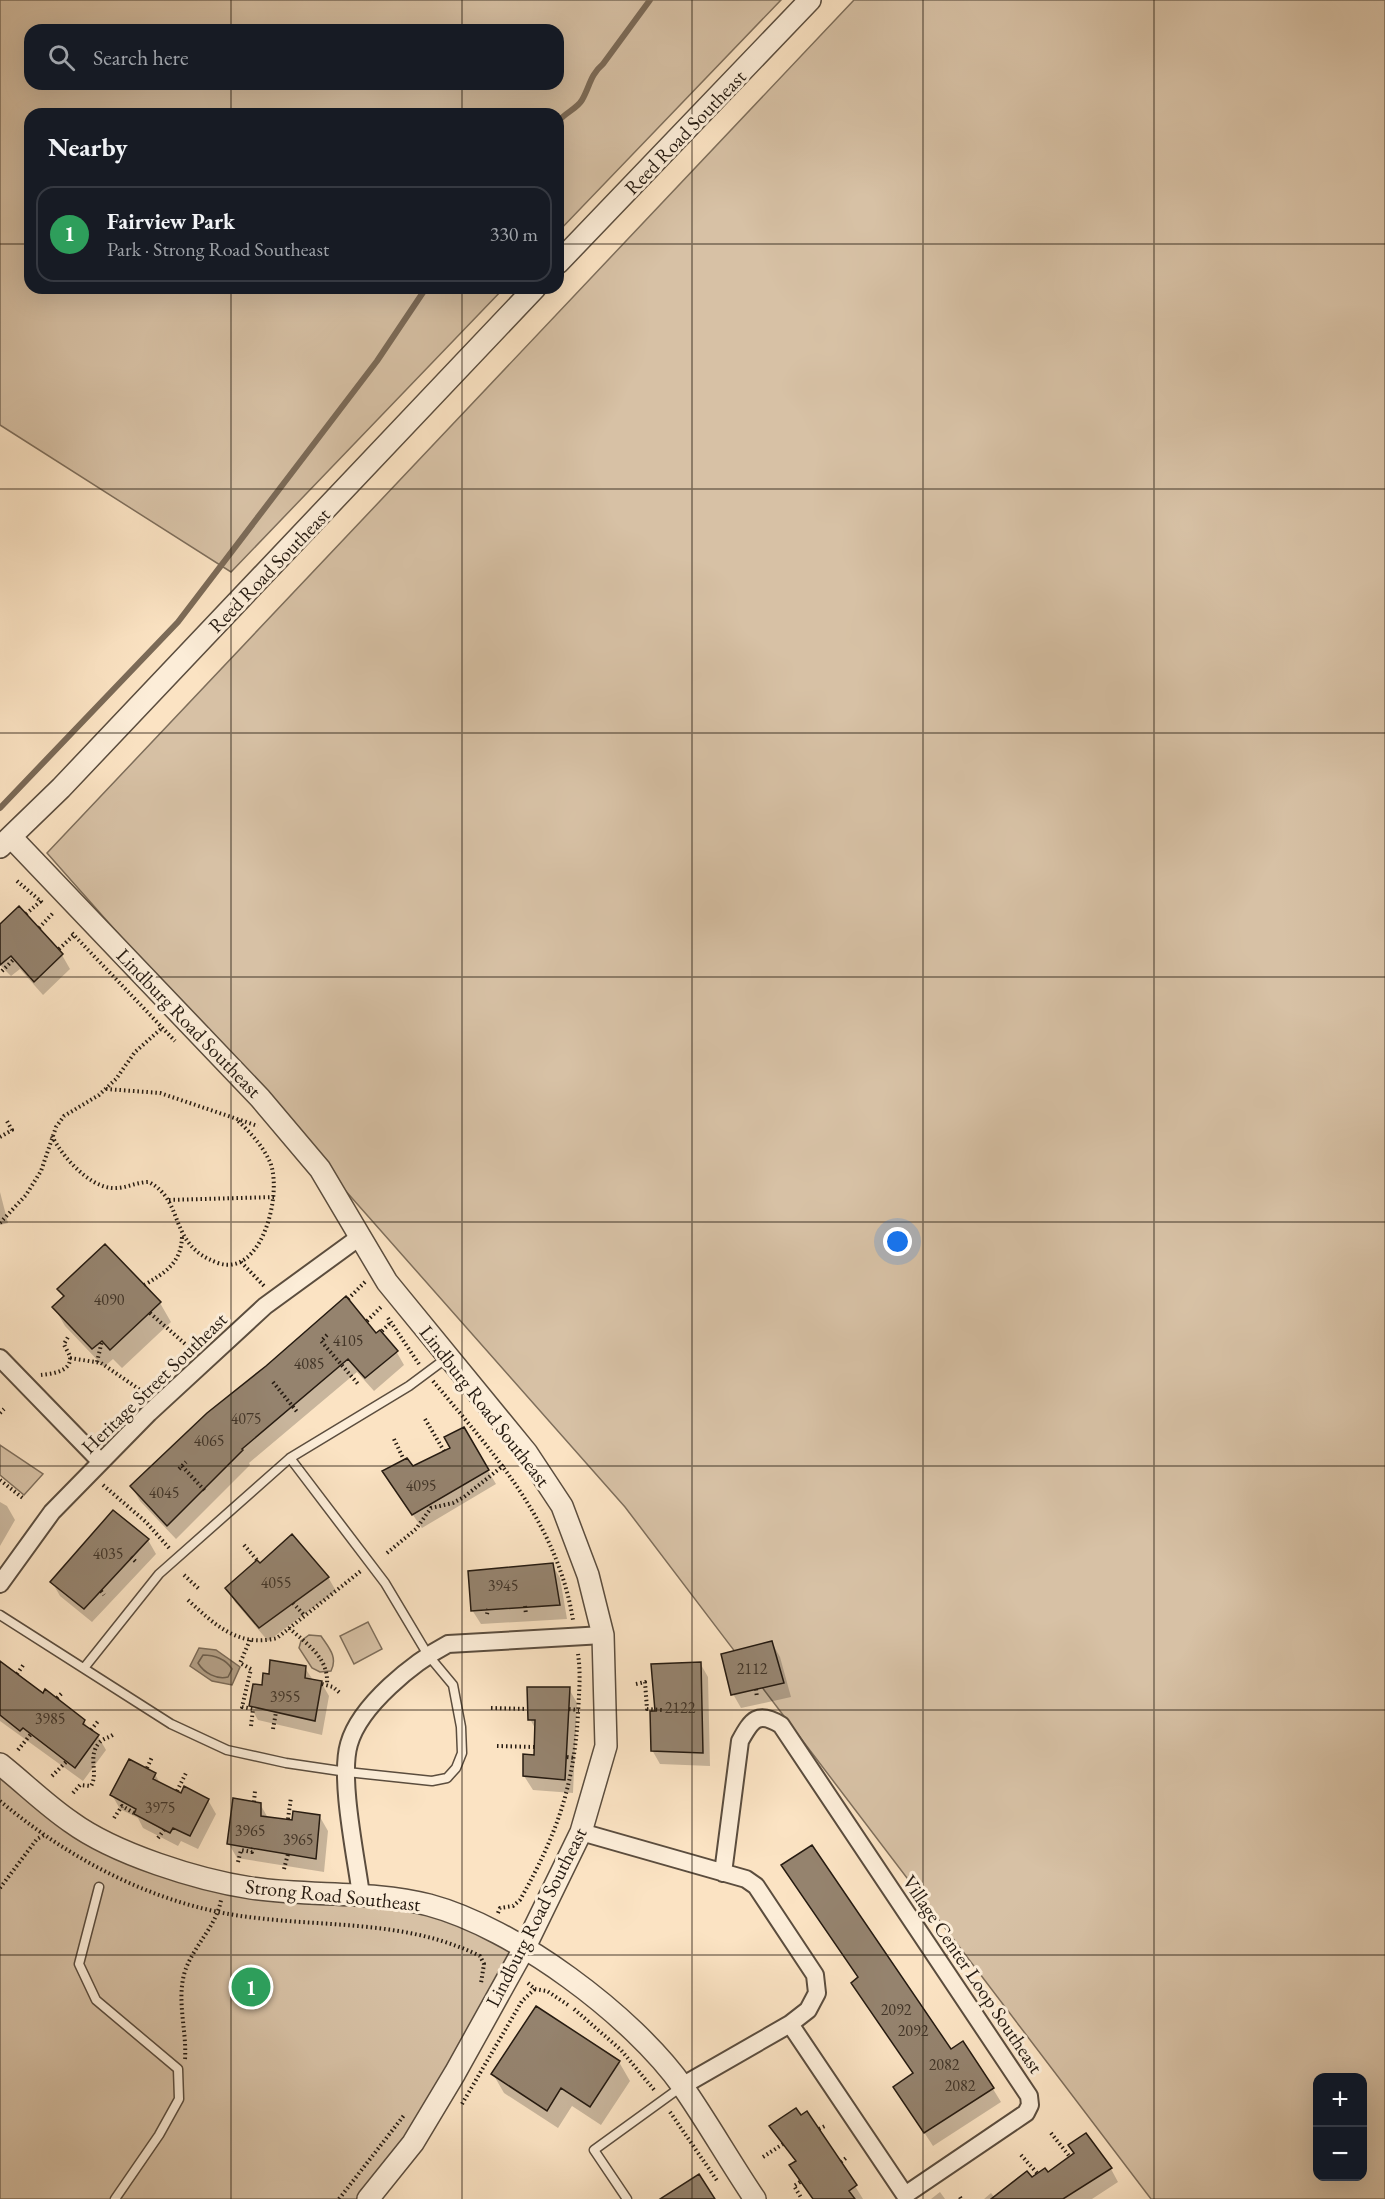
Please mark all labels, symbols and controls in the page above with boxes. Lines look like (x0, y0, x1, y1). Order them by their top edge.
search box (24, 24, 564, 90)
icon: search (45, 41, 78, 74)
text: Search here (93, 43, 188, 72)
street label: Reed Road Southeast (619, 63, 752, 200)
text: Nearby (48, 130, 128, 164)
text: Fairview Park (107, 207, 235, 236)
text: 1 (64, 221, 75, 247)
text: 330 m (490, 221, 538, 247)
text: Park · Strong Road Southeast (107, 236, 329, 262)
street label: Reed Road Southeast (203, 501, 336, 638)
street label: Lindburg Road Southeast (111, 943, 268, 1104)
your location (883, 1227, 912, 1256)
house number: 4090 (94, 1289, 125, 1310)
street label: Heritage Street Southeast (76, 1306, 233, 1459)
street label: Lindburg Road Southeast (414, 1320, 557, 1493)
house number: 4105 (333, 1330, 363, 1351)
house number: 4085 (294, 1353, 324, 1374)
house number: 4075 (231, 1408, 261, 1429)
house number: 4065 (194, 1430, 224, 1451)
house number: 4095 (406, 1475, 436, 1496)
house number: 4045 (149, 1482, 179, 1503)
house number: 4035 (93, 1543, 123, 1564)
house number: 4055 (261, 1572, 291, 1593)
house number: 3945 (488, 1575, 518, 1596)
house number: 2112 (737, 1658, 768, 1679)
house number: 3955 (270, 1686, 300, 1707)
house number: 2122 (665, 1697, 696, 1718)
house number: 3985 (35, 1708, 65, 1729)
house number: 3975 (145, 1797, 175, 1818)
house number: 3965 (235, 1820, 265, 1841)
street label: Lindburg Road Southeast (479, 1822, 593, 2011)
house number: 3965 (283, 1829, 313, 1850)
street label: Village Center Loop Southeast (897, 1870, 1050, 2079)
street label: Strong Road Southeast (244, 1873, 423, 1917)
pin: 1 (232, 1964, 270, 2010)
house number: 2092 (881, 1999, 912, 2020)
house number: 2092 (898, 2020, 929, 2041)
house number: 2082 (929, 2054, 960, 2075)
map controls (1313, 2073, 1367, 2181)
button: + (1313, 2073, 1367, 2127)
house number: 2082 (945, 2075, 976, 2096)
button: − (1313, 2127, 1367, 2181)

